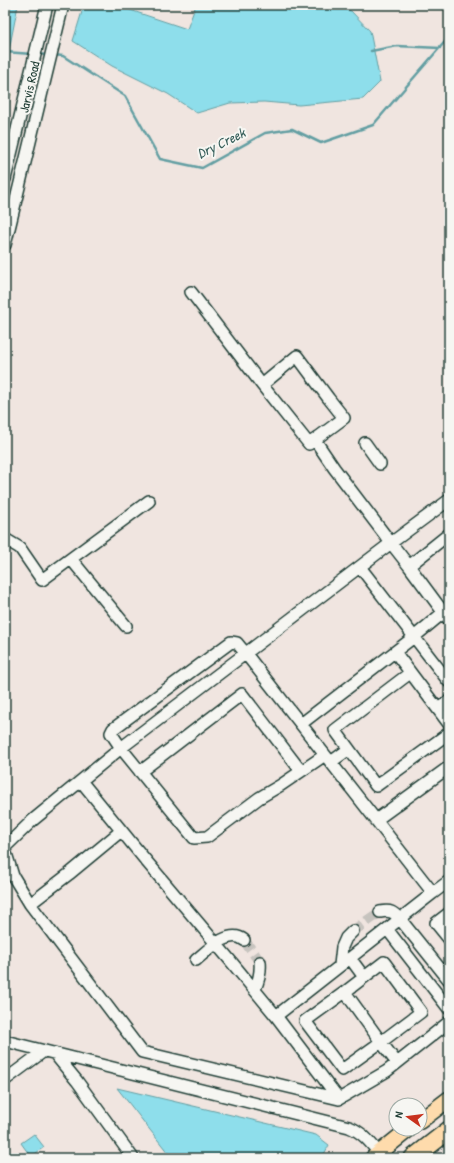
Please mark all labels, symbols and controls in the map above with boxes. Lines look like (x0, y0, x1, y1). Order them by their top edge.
street label: Jarvis Road (14, 59, 44, 115)
water label: Dry Creek (194, 122, 249, 163)
north arrow (388, 1097, 428, 1137)
text: N (391, 1110, 406, 1119)

